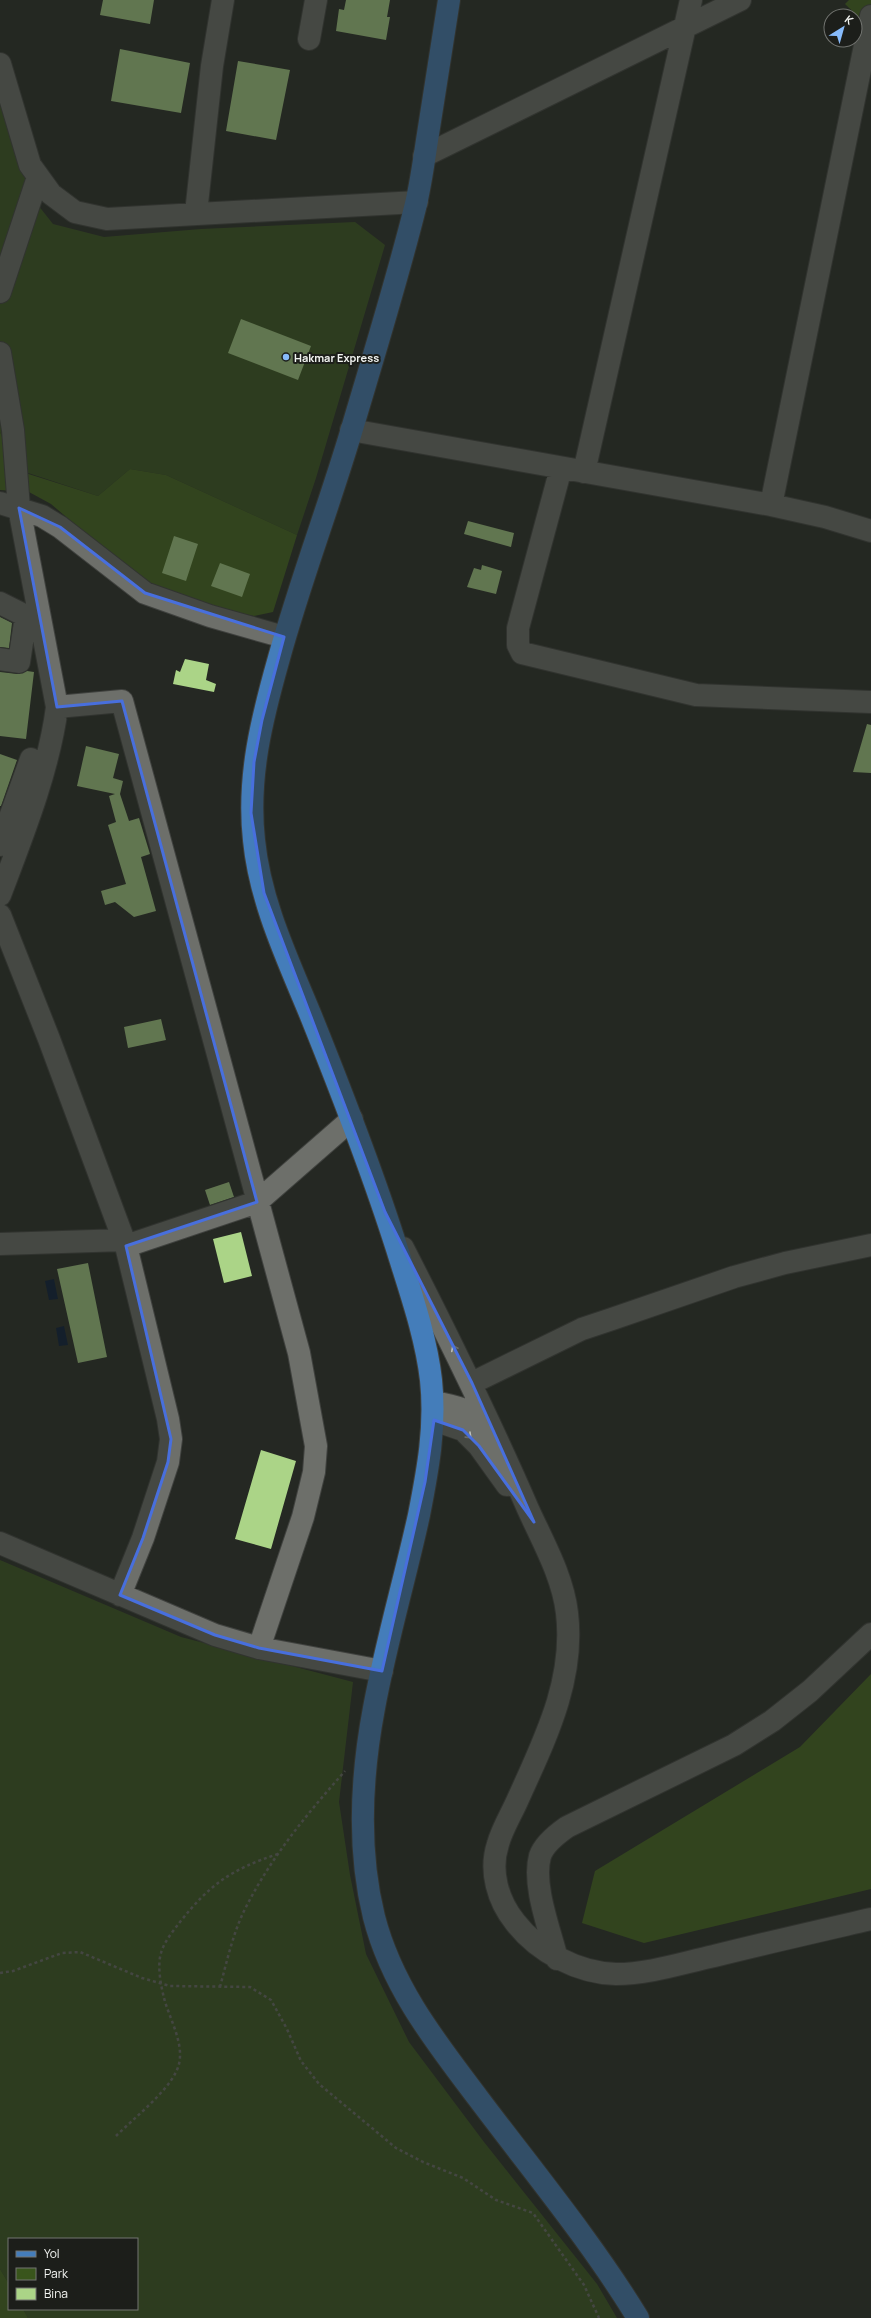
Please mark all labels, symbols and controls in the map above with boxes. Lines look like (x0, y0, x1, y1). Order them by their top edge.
north arrow (823, 8, 863, 48)
text: K (842, 11, 857, 28)
place label: Hakmar Express (294, 350, 379, 365)
marker: Hakmar Express (281, 352, 291, 362)
one-way arrow (451, 1345, 459, 1353)
one-way arrow (464, 1431, 472, 1439)
legend (8, 2238, 138, 2310)
text: Yol (44, 2245, 60, 2262)
text: Park (44, 2265, 69, 2282)
text: Bina (44, 2285, 68, 2302)

